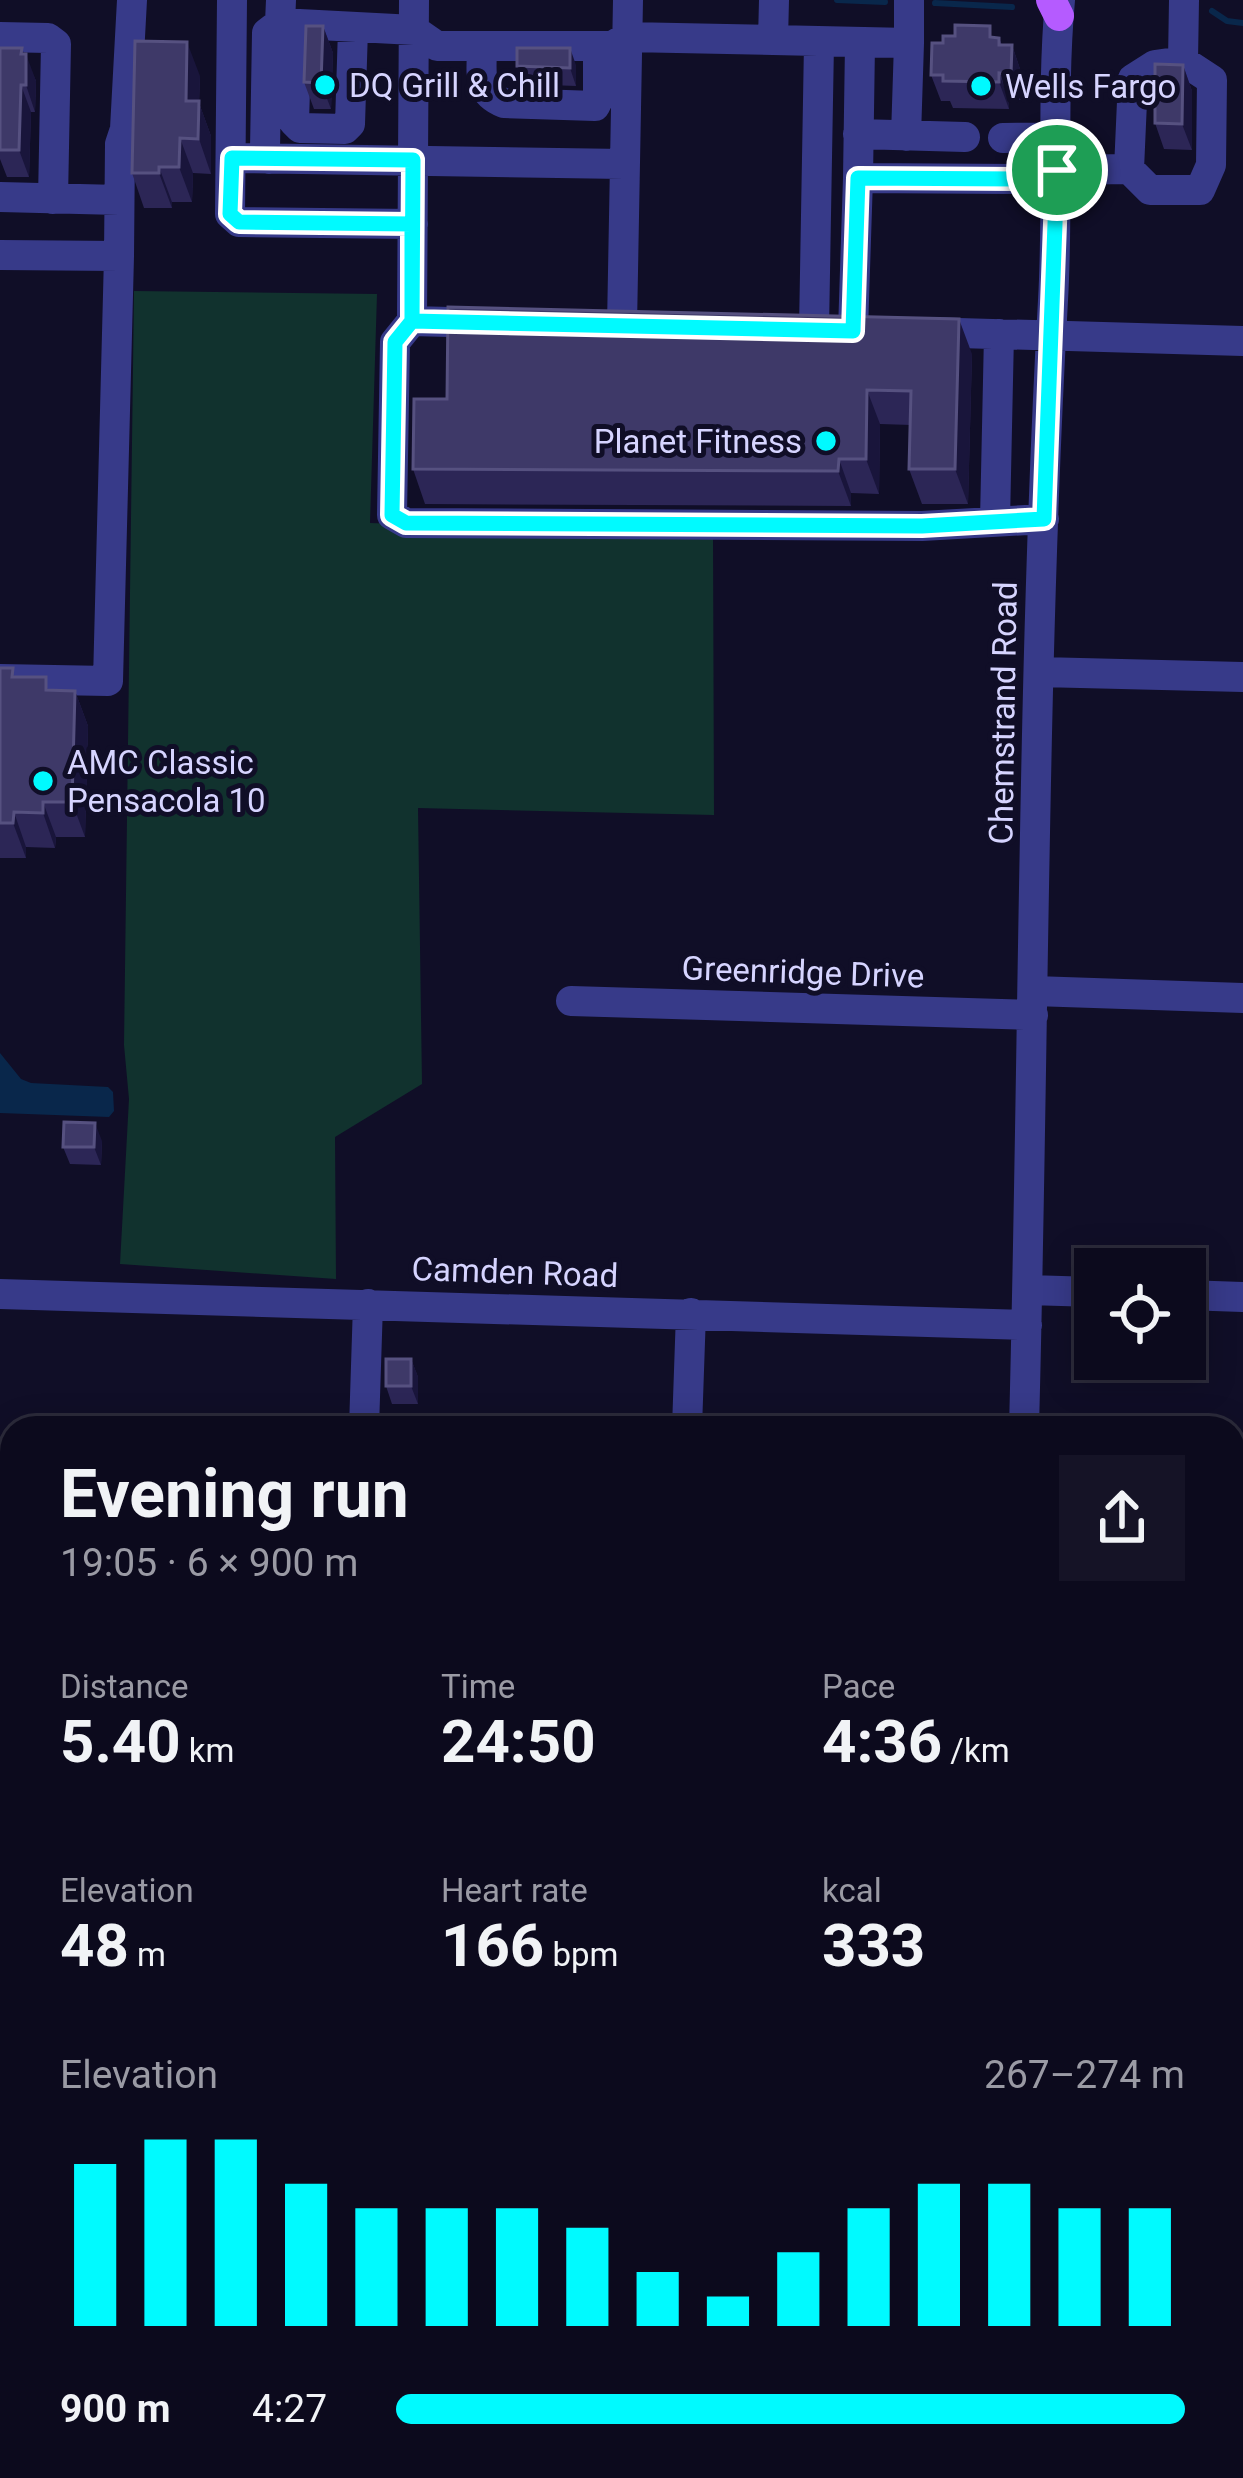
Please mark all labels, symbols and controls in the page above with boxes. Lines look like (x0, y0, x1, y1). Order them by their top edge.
place label: DQ Grill & Chill (349, 66, 560, 105)
place label: Wells Fargo (1005, 67, 1176, 106)
marker: DQ Grill & Chill (312, 72, 338, 98)
marker: Wells Fargo (968, 73, 994, 99)
pin (1006, 119, 1108, 221)
icon: arrive (1024, 137, 1090, 203)
place label: Planet Fitness (594, 422, 802, 461)
marker: Planet Fitness (813, 428, 839, 454)
street label: Chemstrand Road (981, 581, 1025, 845)
place label: AMC Classic Pensacola 10 (67, 743, 266, 820)
marker: AMC Classic Pensacola 10 (30, 768, 56, 794)
street label: Greenridge Drive (681, 948, 925, 996)
map controls (1074, 1248, 1206, 1380)
button: locate (1074, 1248, 1206, 1380)
street label: Camden Road (411, 1249, 619, 1295)
button: share (1059, 1455, 1185, 1581)
text: Evening run (60, 1456, 409, 1533)
text: 19:05 · 6 × 900 m (60, 1540, 358, 1586)
text: Distance (60, 1667, 188, 1706)
text: Time (441, 1667, 515, 1706)
text: Pace (822, 1667, 895, 1706)
text: 5.40 (60, 1706, 181, 1777)
text: 24:50 (441, 1706, 596, 1777)
text: 4:36 (822, 1706, 942, 1777)
text: km (181, 1731, 235, 1770)
text: /km (942, 1731, 1010, 1770)
text: Elevation (60, 1871, 194, 1910)
text: Heart rate (441, 1871, 588, 1910)
text: kcal (822, 1871, 882, 1910)
text: 48 (60, 1910, 129, 1981)
text: 166 (441, 1910, 544, 1981)
text: 333 (822, 1910, 925, 1981)
text: m (129, 1935, 166, 1974)
text: bpm (544, 1935, 618, 1974)
text: Elevation (60, 2052, 218, 2098)
text: 267–274 m (984, 2052, 1185, 2098)
text: 900 m (60, 2386, 171, 2432)
text: 4:27 (252, 2386, 327, 2432)

